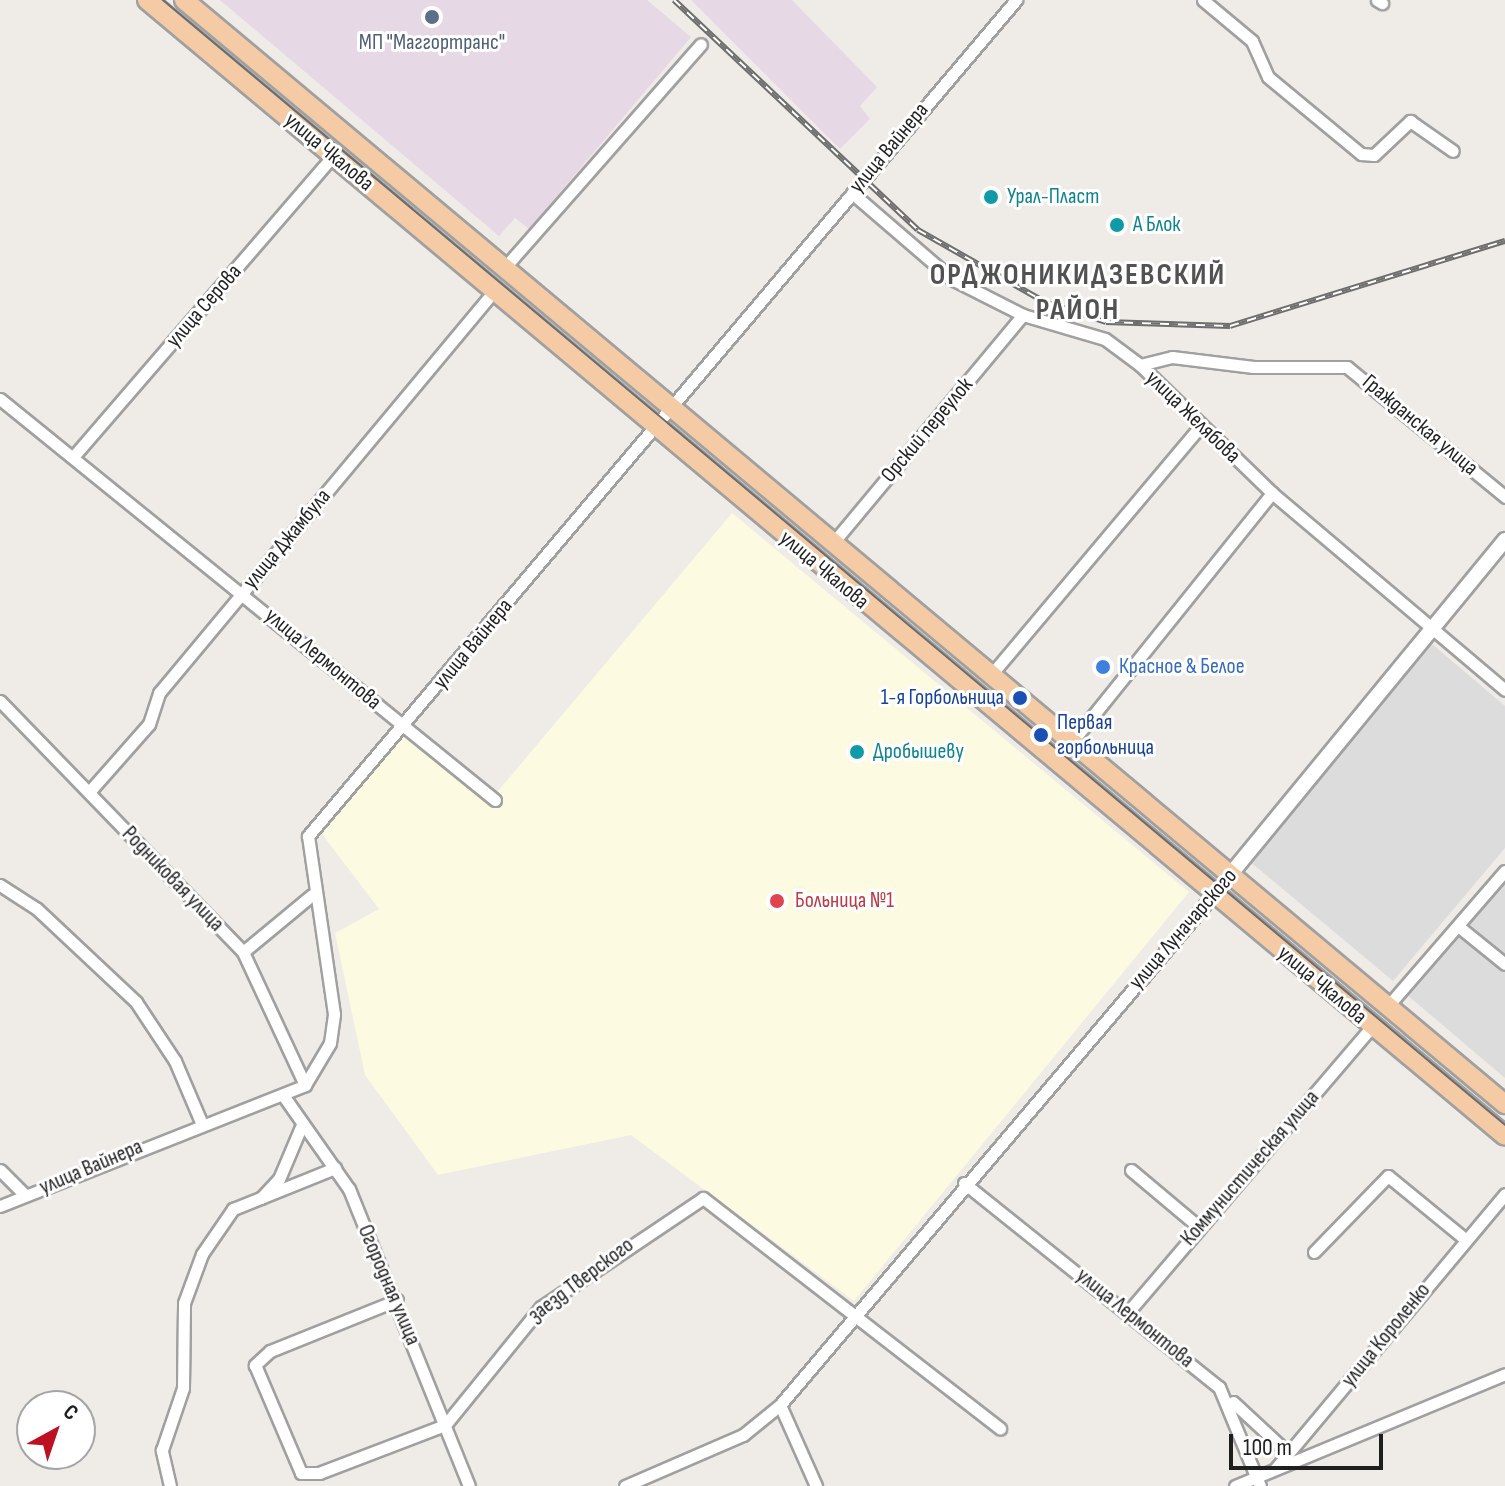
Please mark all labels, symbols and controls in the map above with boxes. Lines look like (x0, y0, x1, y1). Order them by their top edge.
marker: МП "Маггортранс" (423, 8, 441, 26)
place label: МП "Маггортранс" (359, 30, 505, 56)
street label: улица Вайнера (844, 98, 934, 198)
street label: улица Чкалова (279, 107, 379, 197)
place label: Урал-Пласт (1007, 184, 1099, 210)
marker: Урал-Пласт (982, 188, 1000, 206)
place label: А Блок (1133, 212, 1181, 238)
marker: А Блок (1108, 216, 1126, 234)
district label: ОРДЖОНИКИДЗЕВСКИЙ РАЙОН (930, 257, 1226, 328)
street label: улица Серова (161, 259, 247, 353)
street label: улица Желябова (1140, 365, 1246, 469)
street label: Гражданская улица (1357, 369, 1483, 481)
street label: Орский переулок (876, 372, 978, 488)
street label: улица Джамбула (238, 484, 336, 594)
street label: улица Чкалова (774, 525, 874, 615)
street label: улица Вайнера (428, 594, 518, 694)
street label: улица Лермонтова (259, 603, 387, 715)
place label: Красное & Белое (1119, 654, 1245, 680)
marker: Красное & Белое (1094, 658, 1112, 676)
place label: 1-я Горбольница (881, 685, 1004, 711)
marker: 1-я Горбольница (1011, 689, 1029, 707)
place label: Первая горбольница (1057, 709, 1154, 760)
marker: Первая горбольница (1032, 726, 1050, 744)
place label: Дробышеву (873, 739, 964, 765)
marker: Дробышеву (848, 743, 866, 761)
street label: Родниковая улица (116, 821, 230, 937)
street label: улица Луначарского (1123, 863, 1243, 995)
place label: Больница №1 (795, 888, 894, 914)
marker: Больница №1 (766, 890, 788, 912)
street label: улица Чкалова (1272, 940, 1372, 1030)
street label: Коммунистическая улица (1175, 1085, 1325, 1251)
street label: улица Вайнера (35, 1133, 147, 1201)
street label: Огородная улица (352, 1221, 426, 1349)
street label: заезд Тверского (523, 1232, 639, 1328)
street label: улица Лермонтова (1071, 1262, 1199, 1374)
street label: улица Короленко (1336, 1278, 1436, 1392)
north arrow (16, 1390, 96, 1470)
text: С (57, 1399, 83, 1427)
scale bar (1233, 1418, 1387, 1468)
text: 100 m (1243, 1433, 1292, 1462)

